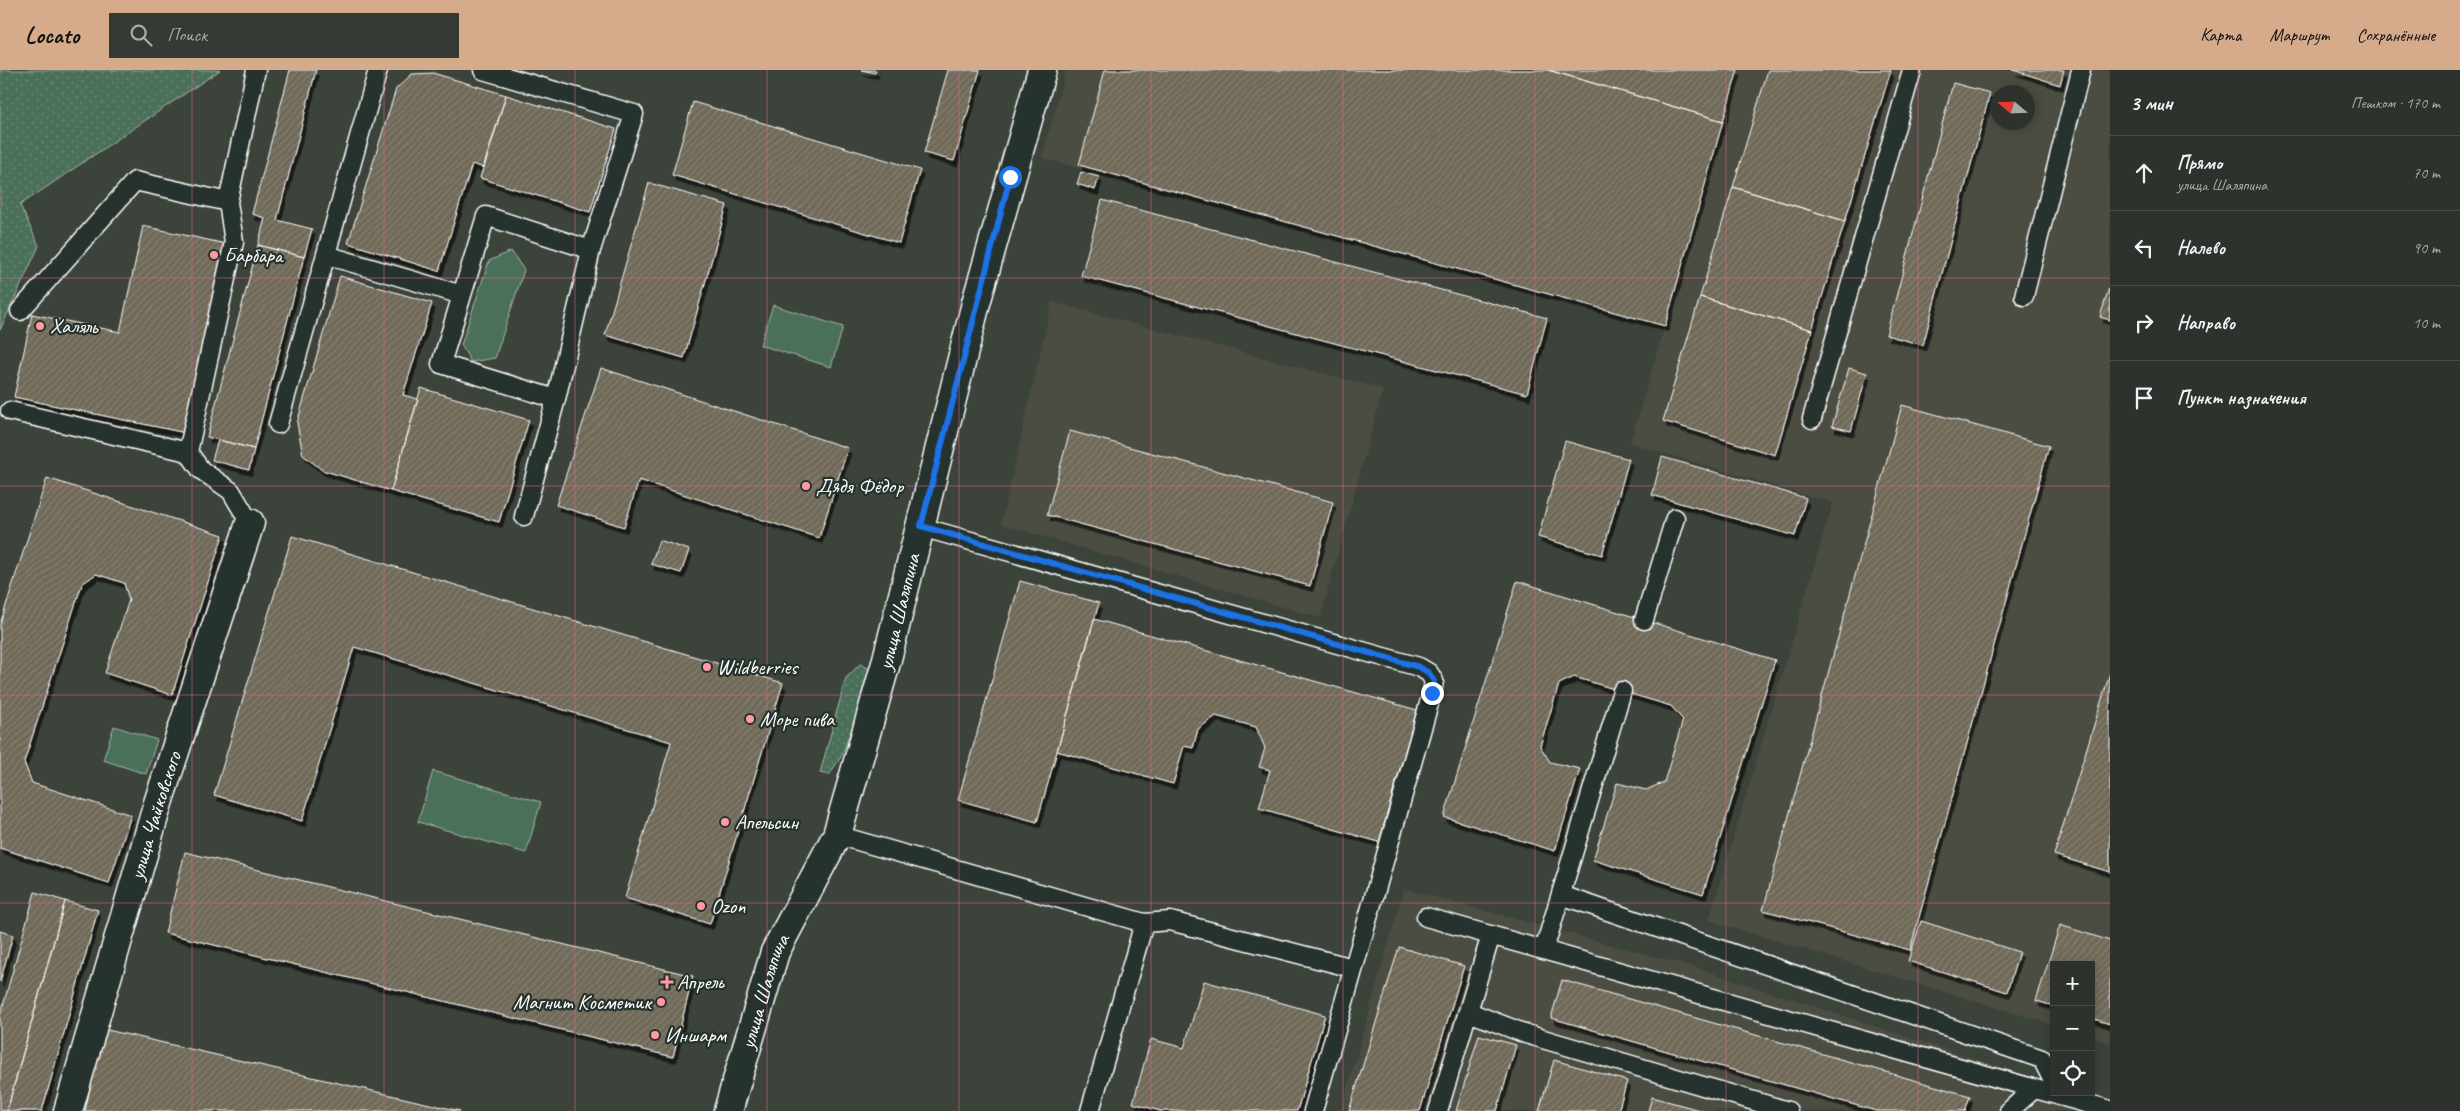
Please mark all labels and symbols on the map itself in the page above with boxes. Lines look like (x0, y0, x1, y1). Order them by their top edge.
north arrow (1990, 85, 2035, 130)
route start (999, 166, 1022, 189)
place label: Барбара (224, 242, 285, 268)
marker: Барбара (208, 249, 220, 261)
place label: Халяль (50, 313, 99, 339)
marker: Халяль (34, 320, 46, 332)
place label: Дядя Фёдор (816, 473, 904, 499)
marker: Дядя Фёдор (800, 480, 812, 492)
street label: улица Шаляпина (871, 549, 926, 675)
place label: Wildberries (717, 654, 799, 680)
marker: Wildberries (701, 661, 713, 673)
route end (1421, 682, 1444, 705)
place label: Море пива (760, 706, 836, 732)
marker: Море пива (744, 713, 756, 725)
street label: улица Чайковского (123, 747, 187, 884)
place label: Апельсин (735, 809, 800, 835)
marker: Апельсин (719, 816, 731, 828)
place label: Ozon (711, 893, 746, 919)
marker: Ozon (695, 900, 707, 912)
street label: улица Шаляпина (734, 928, 796, 1054)
place label: Апрель (677, 969, 725, 995)
marker: Апрель (661, 976, 673, 988)
place label: Магнит Косметик (513, 989, 653, 1015)
marker: Магнит Косметик (655, 996, 667, 1008)
place label: Иншарм (665, 1022, 727, 1048)
marker: Иншарм (649, 1029, 661, 1041)

